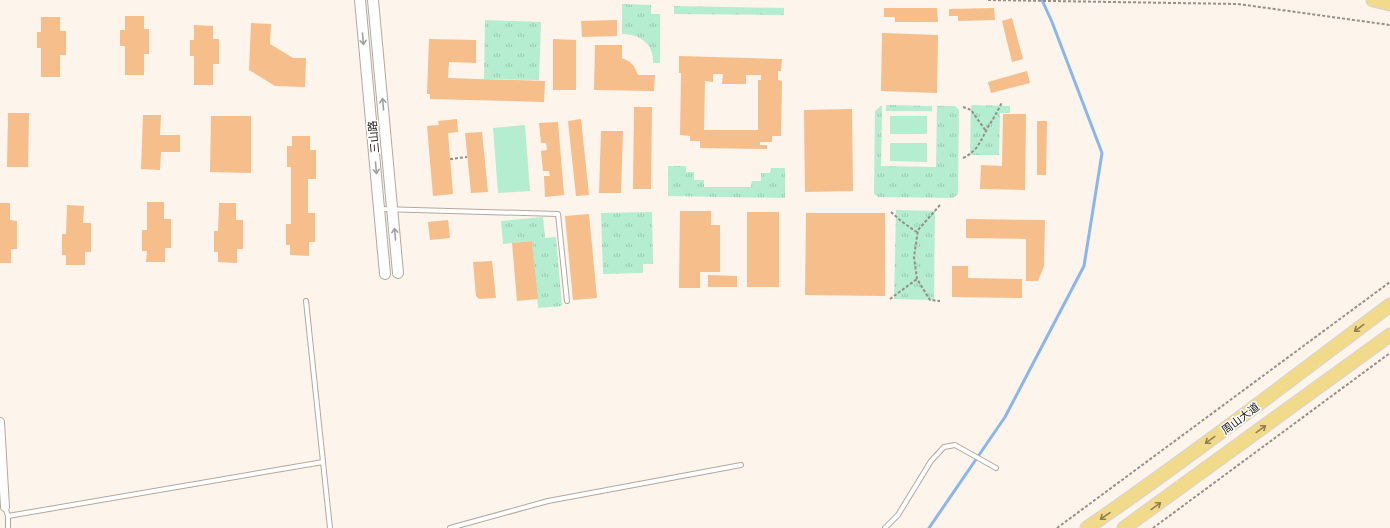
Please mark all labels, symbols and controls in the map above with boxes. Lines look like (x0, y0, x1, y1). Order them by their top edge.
one-way arrow (360, 32, 367, 45)
one-way arrow (379, 98, 386, 111)
street label: 三山路 (364, 120, 382, 154)
one-way arrow (372, 161, 379, 174)
one-way arrow (391, 228, 399, 241)
one-way arrow (1353, 324, 1364, 332)
street label: 周山大道 (1218, 399, 1262, 437)
one-way arrow (1256, 425, 1267, 433)
one-way arrow (1205, 436, 1216, 444)
one-way arrow (1151, 502, 1162, 510)
one-way arrow (1099, 512, 1110, 520)

